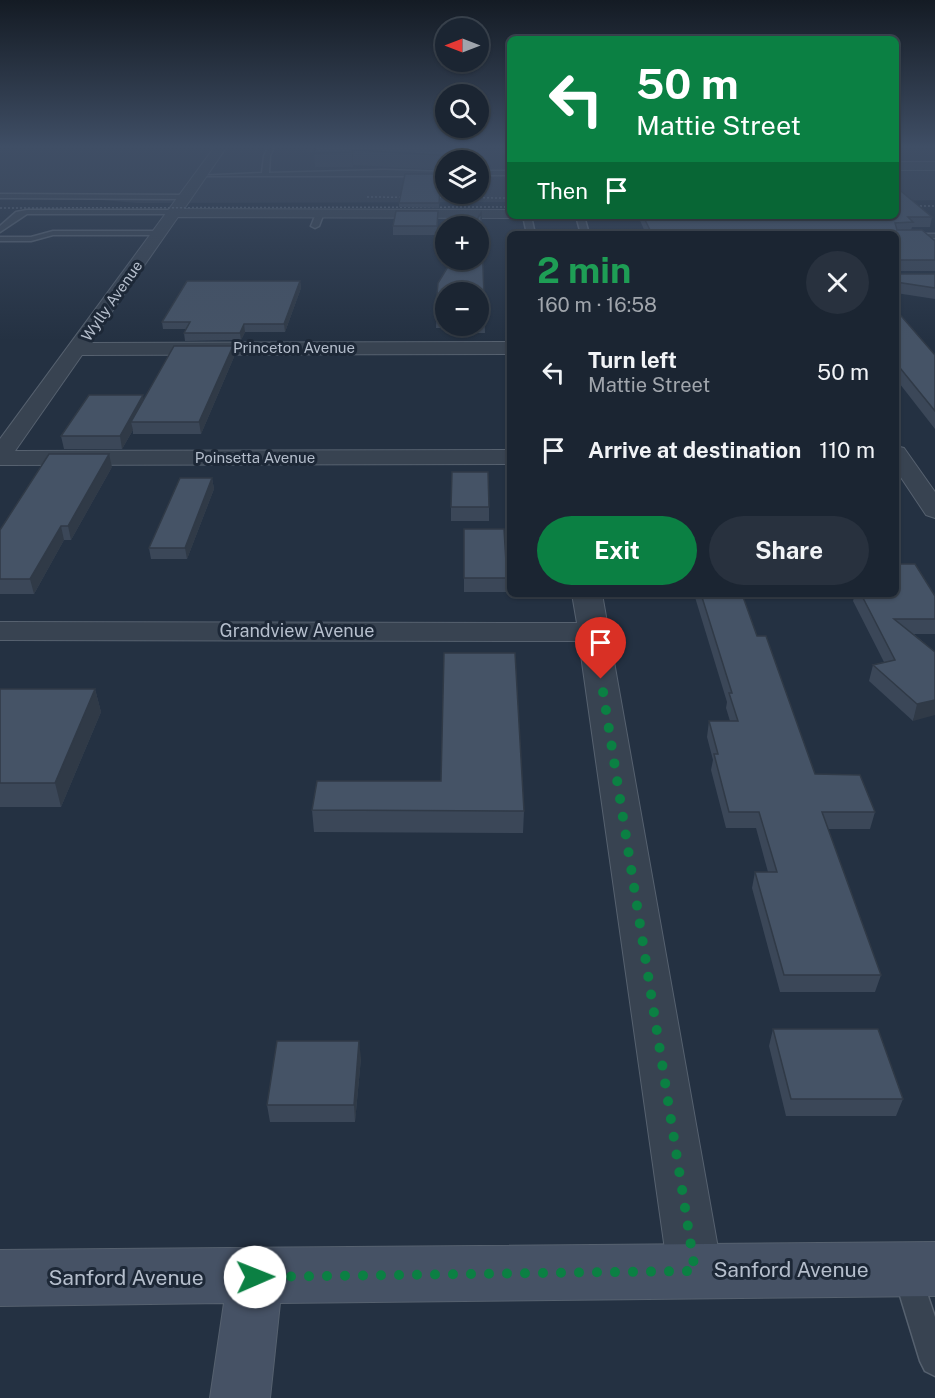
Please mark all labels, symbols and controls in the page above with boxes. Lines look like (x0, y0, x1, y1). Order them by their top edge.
north arrow (435, 18, 489, 72)
map controls (435, 18, 489, 336)
text: 50 m (636, 59, 739, 108)
icon: left (537, 60, 615, 138)
button: search (435, 84, 489, 138)
text: Mattie Street (636, 109, 801, 141)
button: layers (435, 150, 489, 204)
icon: arrive (600, 174, 633, 207)
text: Then (537, 178, 588, 204)
button: + (435, 216, 489, 270)
text: 2 min (537, 249, 631, 291)
button: close (806, 251, 869, 314)
street label: Wylly Avenue (78, 257, 146, 344)
button: − (435, 282, 489, 336)
text: 160 m · 16:58 (537, 293, 657, 317)
street label: Princeton Avenue (233, 339, 355, 356)
text: Turn left (588, 347, 677, 373)
icon: left (537, 356, 570, 389)
text: 50 m (817, 359, 869, 385)
text: Mattie Street (588, 373, 710, 397)
icon: arrive (537, 434, 570, 467)
text: Arrive at destination (588, 437, 801, 463)
text: 110 m (819, 437, 875, 463)
street label: Poinsetta Avenue (195, 449, 315, 466)
button: Exit (537, 516, 697, 585)
button: Share (709, 516, 869, 585)
pin (575, 617, 626, 679)
street label: Grandview Avenue (220, 620, 374, 641)
icon: arrive (584, 626, 617, 659)
position arrow (223, 1245, 287, 1309)
street label: Sanford Avenue (713, 1257, 869, 1282)
street label: Sanford Avenue (48, 1265, 204, 1290)

